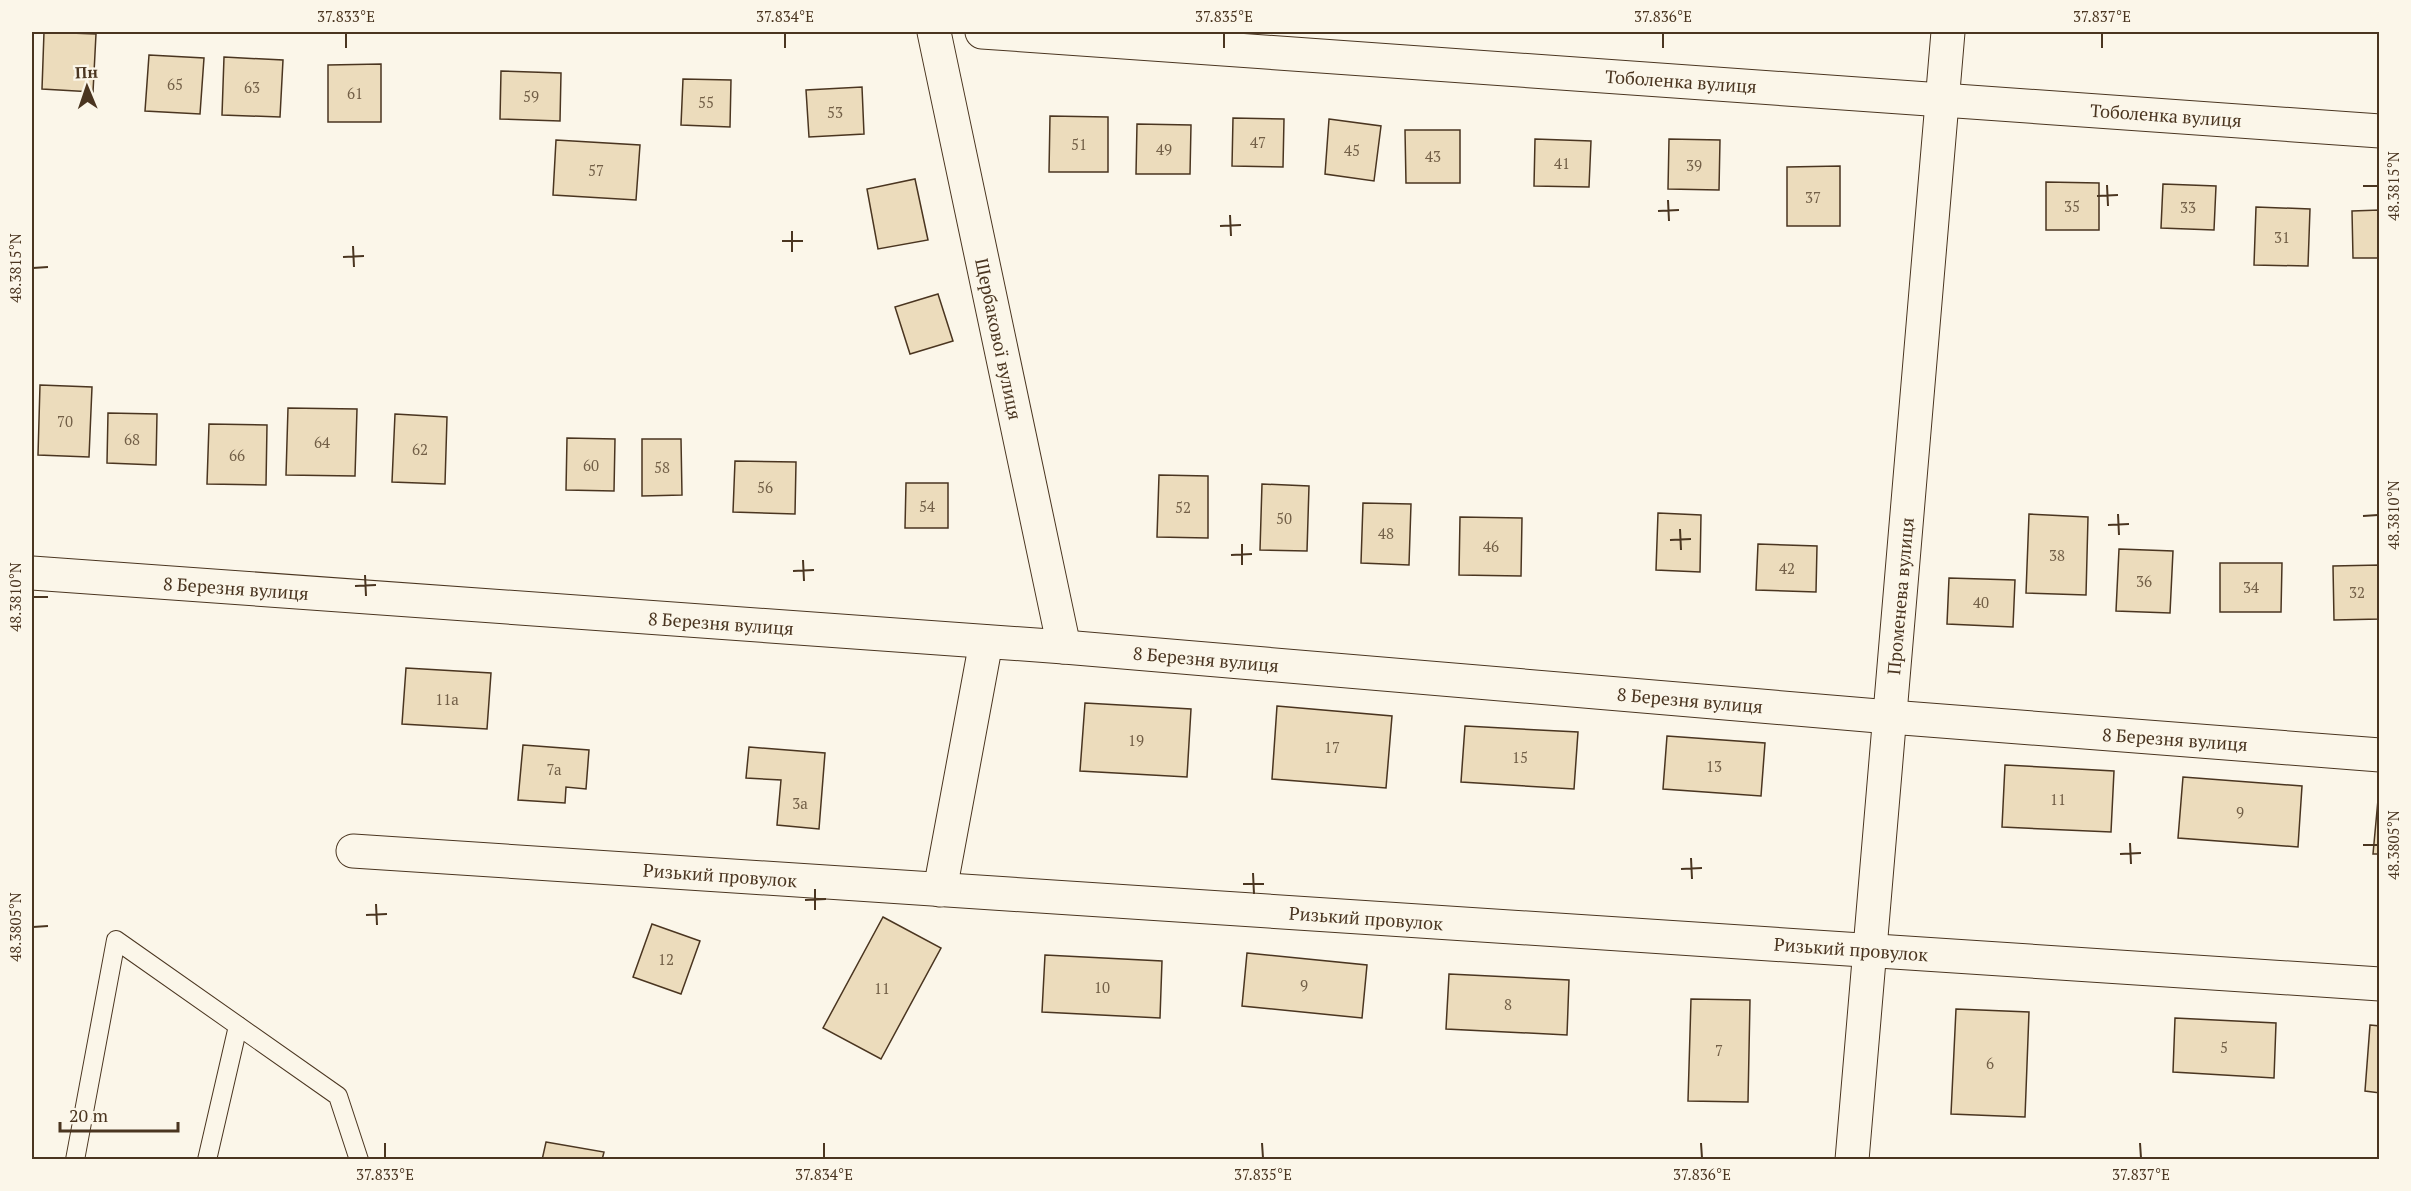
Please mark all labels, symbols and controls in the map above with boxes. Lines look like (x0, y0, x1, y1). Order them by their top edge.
text: 37.833°E (317, 6, 375, 26)
text: 37.834°E (756, 6, 814, 26)
text: 37.835°E (1195, 6, 1253, 26)
text: 37.836°E (1634, 6, 1692, 26)
text: 37.837°E (2073, 6, 2131, 26)
north arrow (57, 57, 117, 117)
text: Пн (75, 61, 99, 83)
street label: Тоболенка вулиця (1604, 64, 1758, 98)
house number: 65 (167, 74, 183, 94)
house number: 63 (244, 77, 260, 97)
house number: 61 (347, 83, 363, 103)
house number: 59 (523, 86, 539, 106)
house number: 55 (698, 92, 714, 112)
street label: Тоболенка вулиця (2089, 98, 2243, 132)
house number: 53 (827, 102, 843, 122)
house number: 47 (1250, 132, 1266, 152)
house number: 51 (1071, 134, 1087, 154)
house number: 49 (1156, 139, 1172, 159)
house number: 45 (1344, 140, 1360, 160)
house number: 43 (1425, 146, 1441, 166)
text: 48.3815°N (2383, 151, 2403, 221)
house number: 41 (1554, 153, 1570, 173)
house number: 39 (1686, 155, 1702, 175)
house number: 57 (588, 160, 604, 180)
house number: 37 (1805, 187, 1821, 207)
house number: 35 (2064, 196, 2080, 216)
house number: 33 (2180, 197, 2196, 217)
house number: 31 (2274, 227, 2290, 247)
text: 48.3815°N (5, 233, 25, 303)
street label: Щербакової вулиця (970, 256, 1028, 422)
house number: 70 (57, 411, 73, 431)
house number: 68 (124, 429, 140, 449)
house number: 64 (314, 432, 330, 452)
house number: 62 (412, 439, 428, 459)
house number: 66 (229, 445, 245, 465)
house number: 60 (583, 455, 599, 475)
house number: 58 (654, 457, 670, 477)
house number: 56 (757, 477, 773, 497)
text: 48.3810°N (2383, 480, 2403, 550)
house number: 54 (919, 496, 935, 516)
house number: 52 (1175, 497, 1191, 517)
house number: 50 (1276, 508, 1292, 528)
street label: Променева вулиця (1881, 516, 1919, 676)
house number: 48 (1378, 523, 1394, 543)
house number: 46 (1483, 536, 1499, 556)
house number: 38 (2049, 545, 2065, 565)
house number: 42 (1779, 558, 1795, 578)
text: 48.3810°N (5, 562, 25, 632)
street label: 8 Березня вулиця (162, 571, 310, 605)
house number: 36 (2136, 571, 2152, 591)
house number: 34 (2243, 577, 2259, 597)
house number: 32 (2349, 582, 2365, 602)
house number: 40 (1973, 592, 1989, 612)
street label: 8 Березня вулиця (647, 606, 795, 640)
street label: 8 Березня вулиця (1132, 641, 1280, 677)
street label: 8 Березня вулиця (1616, 682, 1764, 718)
house number: 11а (435, 689, 459, 709)
street label: 8 Березня вулиця (2101, 722, 2249, 756)
house number: 19 (1128, 730, 1144, 750)
house number: 17 (1324, 737, 1340, 757)
house number: 15 (1512, 747, 1528, 767)
house number: 13 (1706, 756, 1722, 776)
house number: 7а (547, 759, 562, 779)
house number: 11 (2050, 789, 2066, 809)
house number: 3а (792, 793, 808, 813)
house number: 9 (2236, 802, 2244, 822)
text: 48.3805°N (2383, 810, 2403, 880)
street label: Ризький провулок (642, 858, 798, 892)
text: 48.3805°N (5, 892, 25, 962)
street label: Ризький провулок (1288, 901, 1444, 935)
street label: Ризький провулок (1773, 932, 1929, 966)
house number: 12 (658, 949, 674, 969)
house number: 9 (1300, 975, 1308, 995)
house number: 10 (1094, 977, 1110, 997)
house number: 11 (874, 978, 890, 998)
house number: 8 (1504, 994, 1512, 1014)
house number: 5 (2220, 1037, 2228, 1057)
house number: 7 (1715, 1040, 1723, 1060)
house number: 6 (1986, 1053, 1994, 1073)
scale bar (60, 1095, 178, 1133)
text: 20 m (69, 1103, 109, 1127)
text: 37.833°E (356, 1164, 414, 1184)
text: 37.834°E (795, 1164, 853, 1184)
text: 37.835°E (1234, 1164, 1292, 1184)
text: 37.836°E (1673, 1164, 1731, 1184)
text: 37.837°E (2112, 1164, 2170, 1184)

